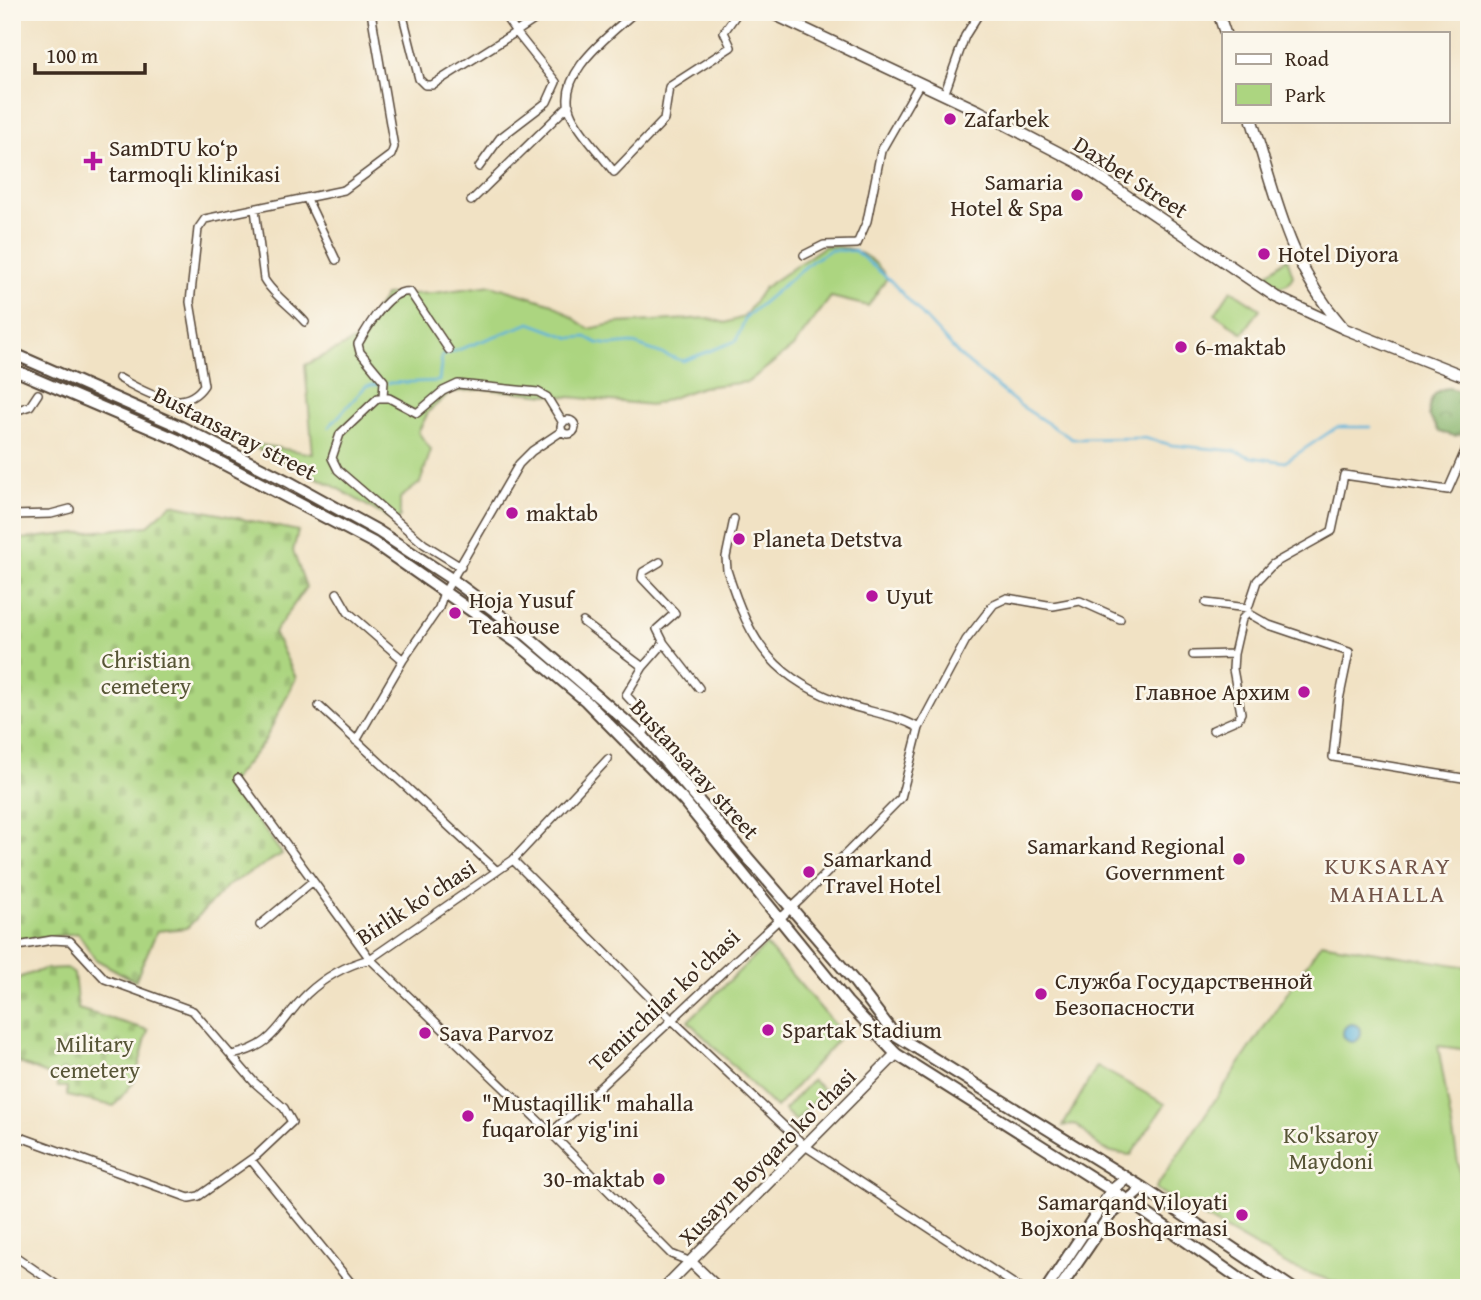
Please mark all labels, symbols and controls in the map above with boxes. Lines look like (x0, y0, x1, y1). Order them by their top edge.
scale bar (35, 32, 145, 76)
legend (1222, 32, 1450, 122)
text: 100 m (46, 40, 98, 71)
text: Road (1285, 43, 1330, 74)
text: Park (1285, 79, 1326, 110)
place label: Zafarbek (964, 102, 1049, 135)
marker: Zafarbek (942, 111, 958, 127)
street label: Daxbet Street (1068, 127, 1195, 226)
place label: SamDTU ko‘p tarmoqli klinikasi (109, 131, 280, 190)
marker: SamDTU ko‘p tarmoqli klinikasi (83, 151, 103, 171)
place label: Samaria Hotel & Spa (950, 165, 1063, 224)
marker: Samaria Hotel & Spa (1069, 187, 1085, 203)
place label: Hotel Diyora (1278, 237, 1399, 270)
marker: Hotel Diyora (1256, 246, 1272, 262)
place label: 6-maktab (1195, 330, 1286, 363)
marker: 6-maktab (1173, 339, 1189, 355)
street label: Bustansaray street (148, 377, 323, 488)
place label: maktab (526, 496, 598, 529)
marker: maktab (504, 505, 520, 521)
place label: Planeta Detstva (753, 522, 903, 555)
marker: Planeta Detstva (731, 531, 747, 547)
place label: Uyut (886, 579, 933, 612)
place label: Hoja Yusuf Teahouse (469, 583, 576, 642)
marker: Uyut (864, 588, 880, 604)
marker: Hoja Yusuf Teahouse (447, 605, 463, 621)
park label: Christian cemetery (101, 643, 192, 702)
place label: Главное Архим (1135, 675, 1290, 708)
marker: Главное Архим (1296, 684, 1312, 700)
street label: Bustansaray street (623, 691, 768, 846)
place label: Samarkand Regional Government (1027, 829, 1225, 888)
place label: Samarkand Travel Hotel (823, 842, 941, 901)
district label: KUKSARAY MAHALLA (1324, 848, 1452, 911)
street label: Birlik ko'chasi (349, 851, 482, 953)
marker: Samarkand Regional Government (1231, 851, 1247, 867)
marker: Samarkand Travel Hotel (801, 864, 817, 880)
street label: Temirchilar ko'chasi (581, 921, 747, 1079)
place label: Служба Государственной Безопасности (1055, 964, 1313, 1023)
marker: Служба Государственной Безопасности (1033, 986, 1049, 1002)
place label: Spartak Stadium (782, 1013, 942, 1046)
place label: Sava Parvoz (439, 1016, 553, 1049)
marker: Spartak Stadium (760, 1022, 776, 1038)
marker: Sava Parvoz (417, 1025, 433, 1041)
park label: Military cemetery (50, 1027, 141, 1086)
street label: Xusayn Boyqaro ko'chasi (670, 1060, 863, 1253)
place label: "Mustaqillik" mahalla fuqarolar yig'ini (482, 1086, 694, 1145)
marker: "Mustaqillik" mahalla fuqarolar yig'ini (460, 1108, 476, 1124)
park label: Ko'ksaroy Maydoni (1283, 1118, 1379, 1177)
place label: 30-maktab (543, 1162, 645, 1195)
marker: 30-maktab (651, 1171, 667, 1187)
place label: Samarqand Viloyati Bojxona Boshqarmasi (1021, 1185, 1228, 1244)
marker: Samarqand Viloyati Bojxona Boshqarmasi (1234, 1207, 1250, 1223)

